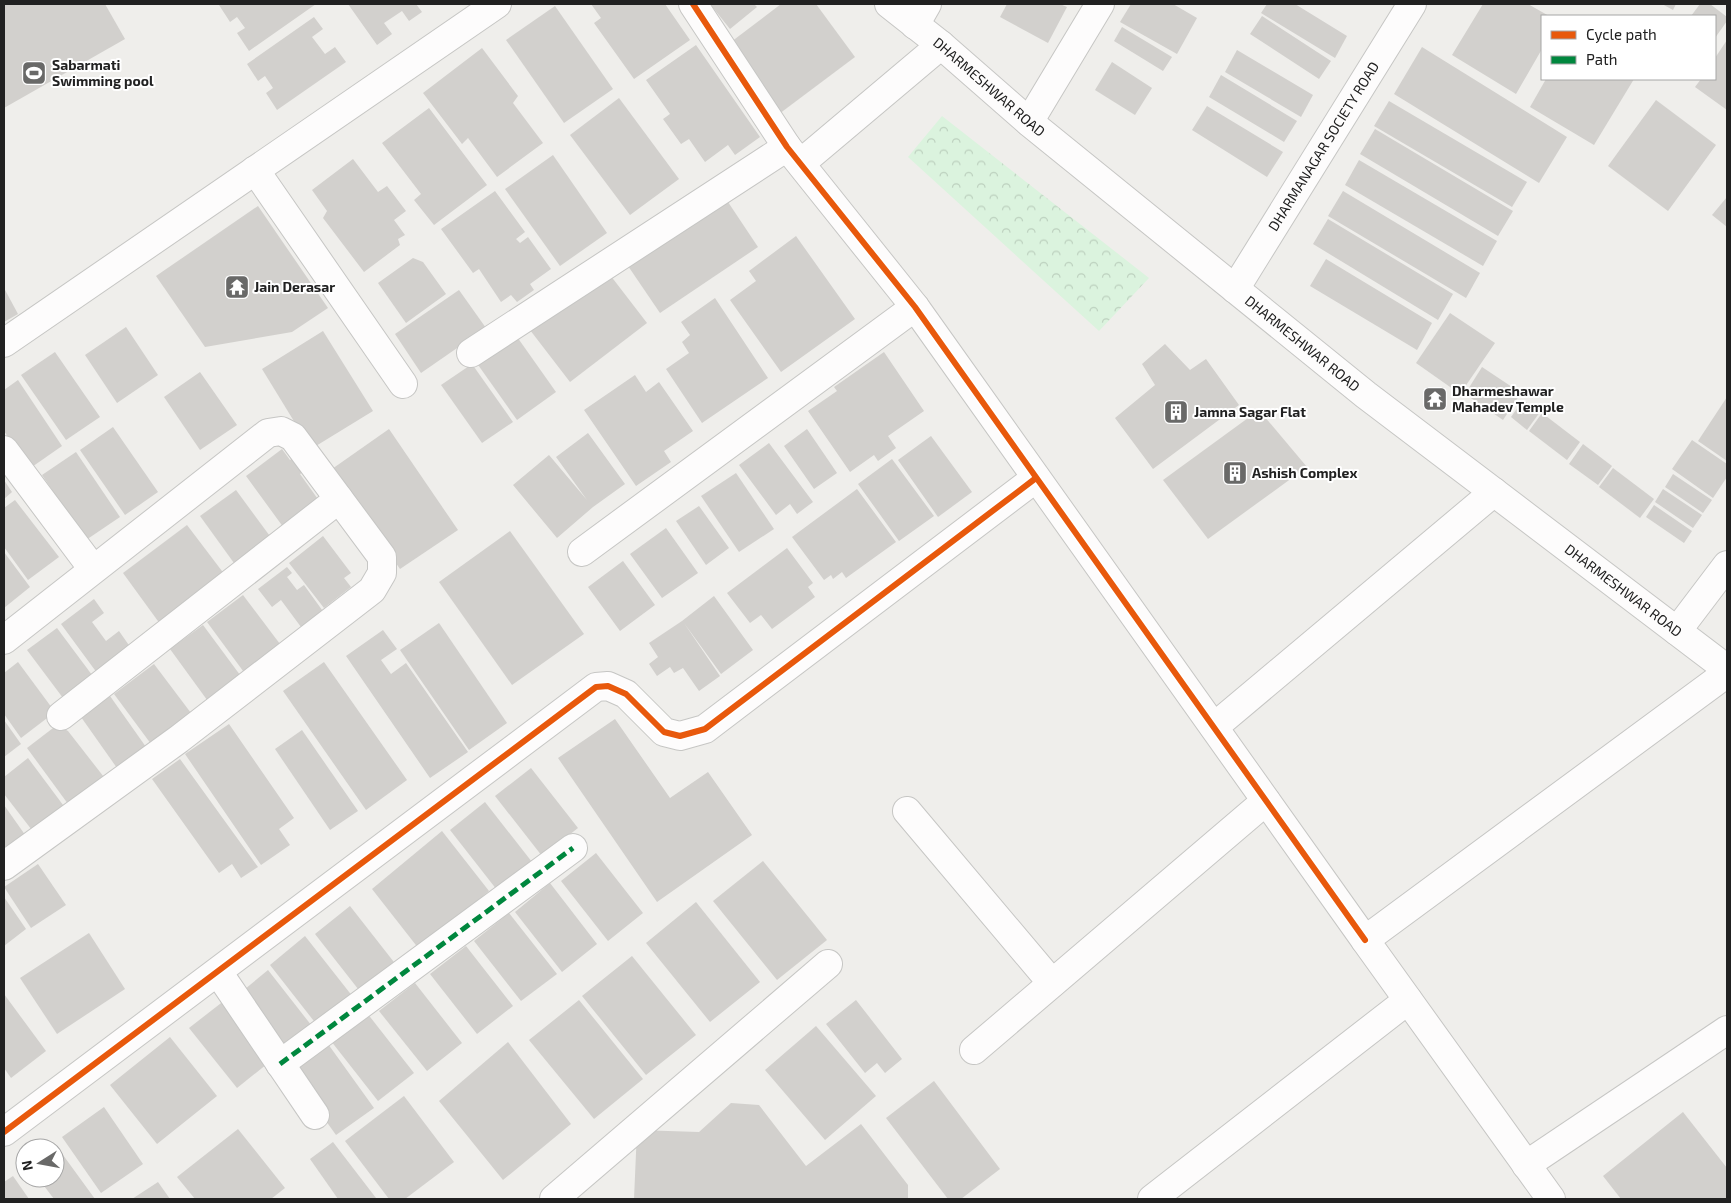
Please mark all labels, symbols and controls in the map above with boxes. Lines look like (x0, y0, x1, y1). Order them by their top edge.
legend (1541, 15, 1716, 80)
text: Cycle path (1586, 25, 1657, 43)
street label: DHARMESHWAR ROAD (930, 33, 1049, 140)
text: Path (1586, 50, 1617, 68)
place label: Sabarmati Swimming pool (52, 56, 154, 89)
street label: DHARMANAGAR SOCIETY ROAD (1264, 58, 1382, 234)
sports icon: Sabarmati Swimming pool (21, 60, 47, 86)
temple icon: Jain Derasar (224, 274, 250, 300)
place label: Jain Derasar (254, 278, 335, 295)
street label: DHARMESHWAR ROAD (1242, 292, 1364, 395)
place label: Dharmeshawar Mahadev Temple (1452, 382, 1564, 415)
temple icon: Dharmeshawar Mahadev Temple (1422, 386, 1448, 412)
building icon: Jamna Sagar Flat (1163, 399, 1189, 425)
place label: Jamna Sagar Flat (1194, 403, 1306, 420)
building icon: Ashish Complex (1222, 460, 1248, 486)
place label: Ashish Complex (1252, 464, 1357, 481)
street label: DHARMESHWAR ROAD (1562, 540, 1686, 640)
north arrow (15, 1138, 65, 1188)
text: N (17, 1159, 36, 1172)

